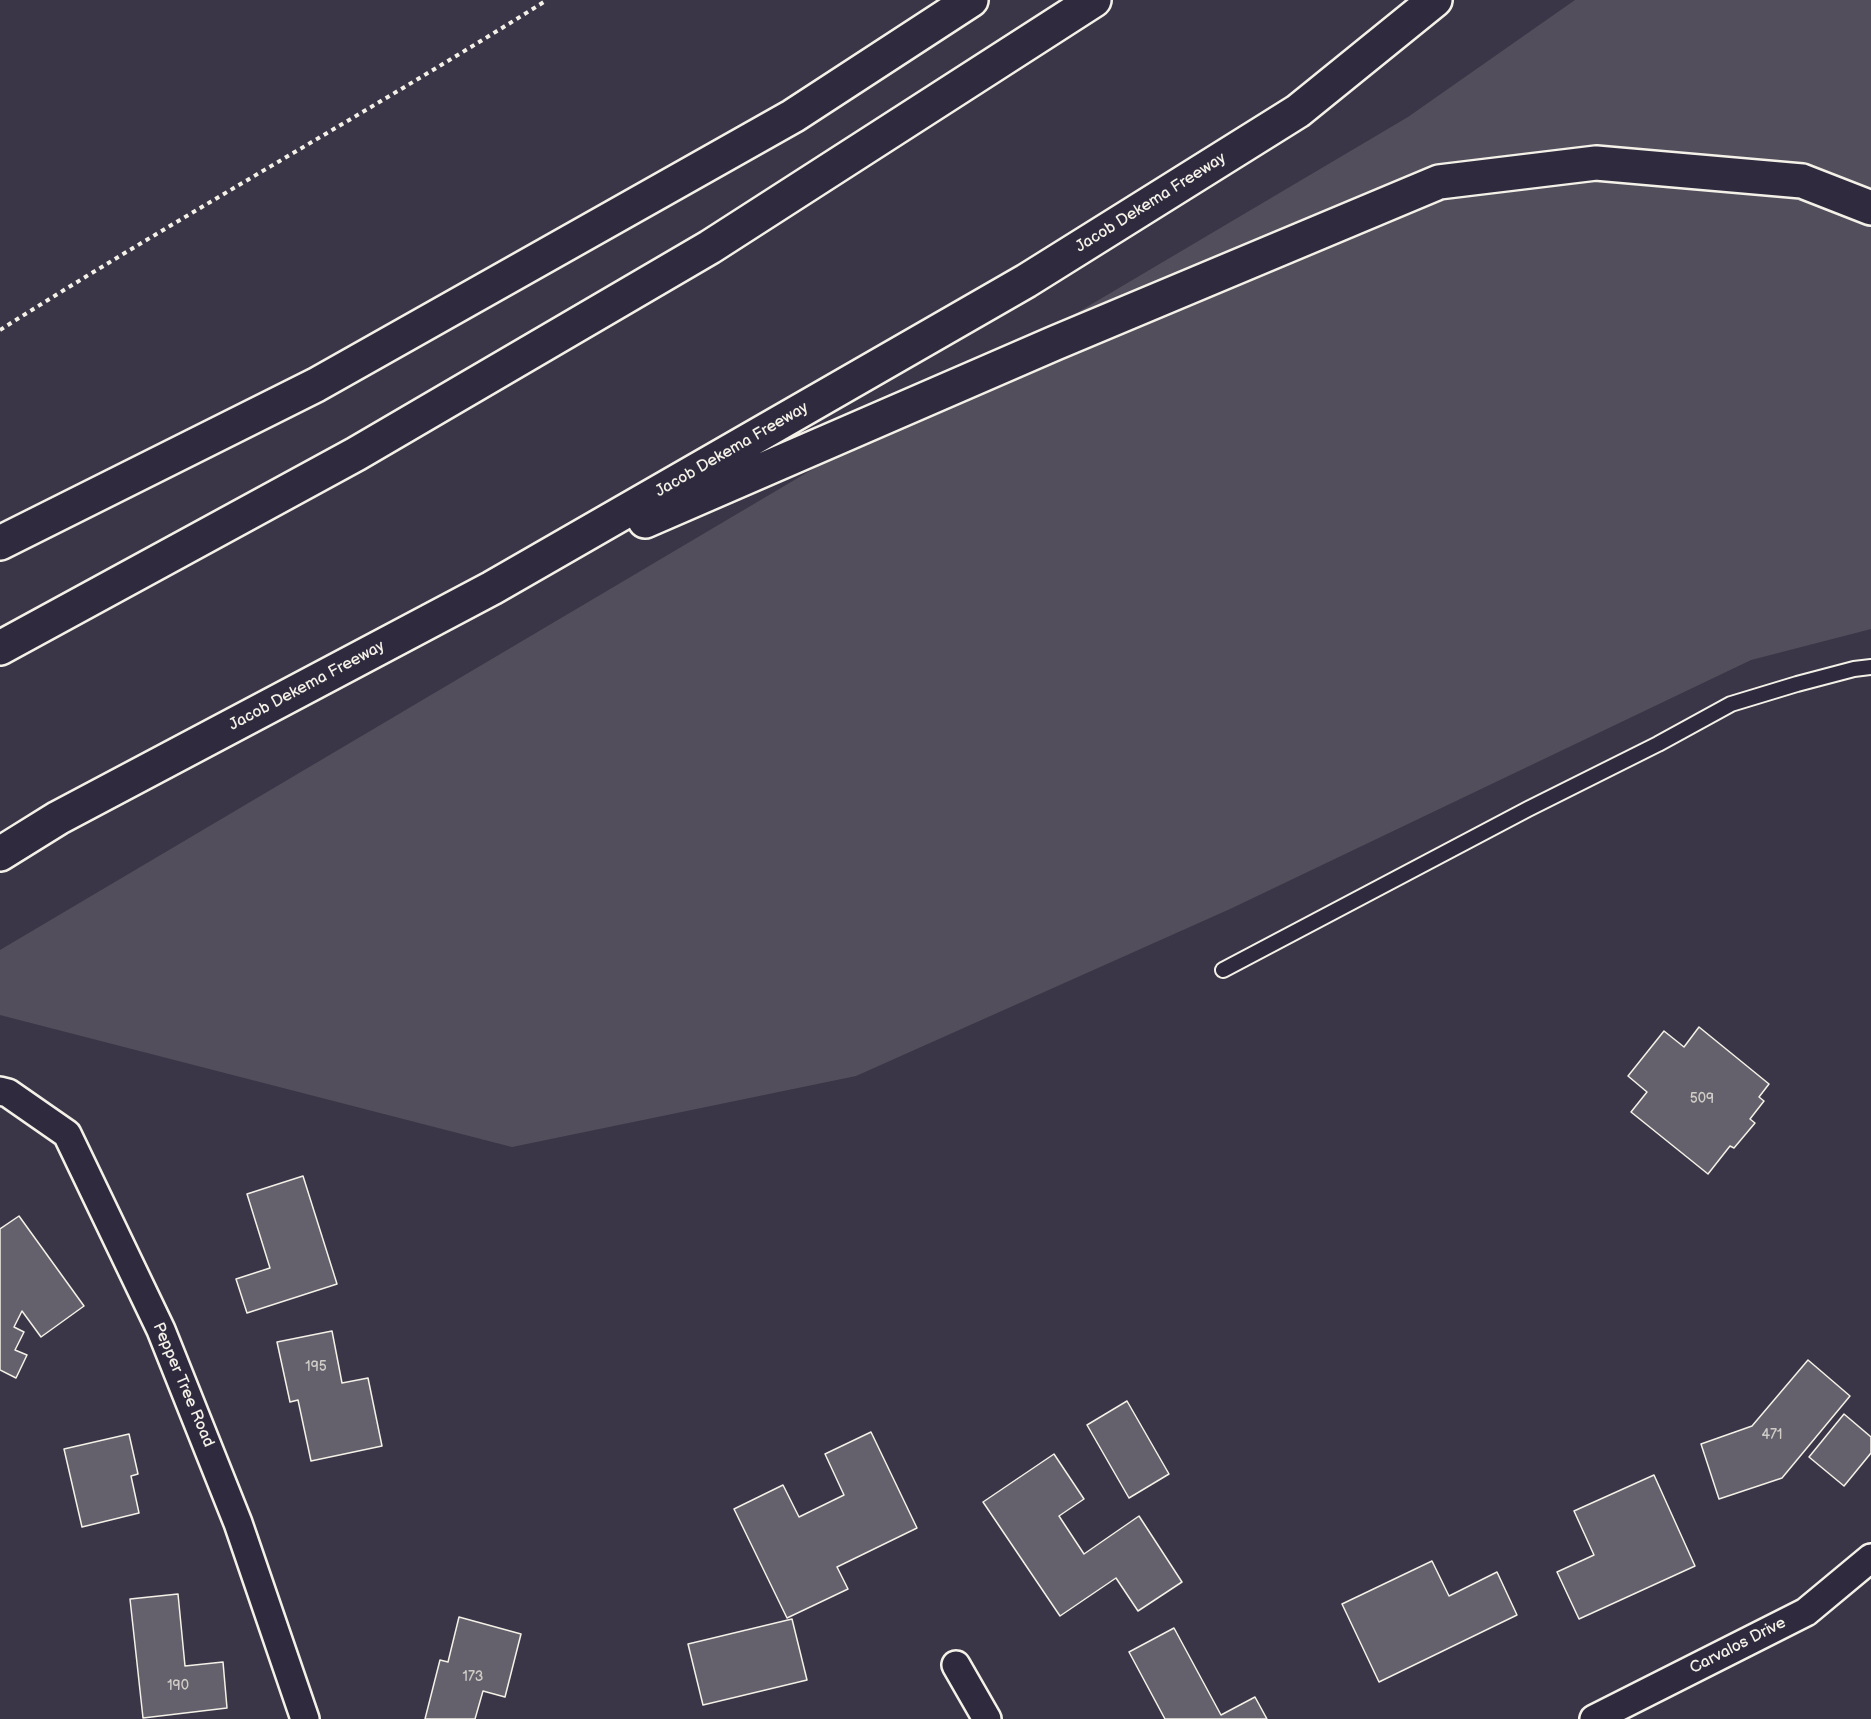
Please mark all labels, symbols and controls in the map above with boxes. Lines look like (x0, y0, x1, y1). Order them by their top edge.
street label: Jacob Dekema Freeway (1072, 149, 1230, 257)
street label: Jacob Dekema Freeway (652, 398, 812, 502)
street label: Jacob Dekema Freeway (226, 637, 388, 735)
house number: 509 (1690, 1091, 1714, 1107)
street label: Pepper Tree Road (148, 1320, 218, 1450)
house number: 195 (305, 1359, 327, 1375)
house number: 471 (1762, 1427, 1782, 1443)
street label: Carvalos Drive (1687, 1614, 1789, 1678)
house number: 173 (463, 1669, 483, 1685)
house number: 190 (167, 1678, 189, 1694)

